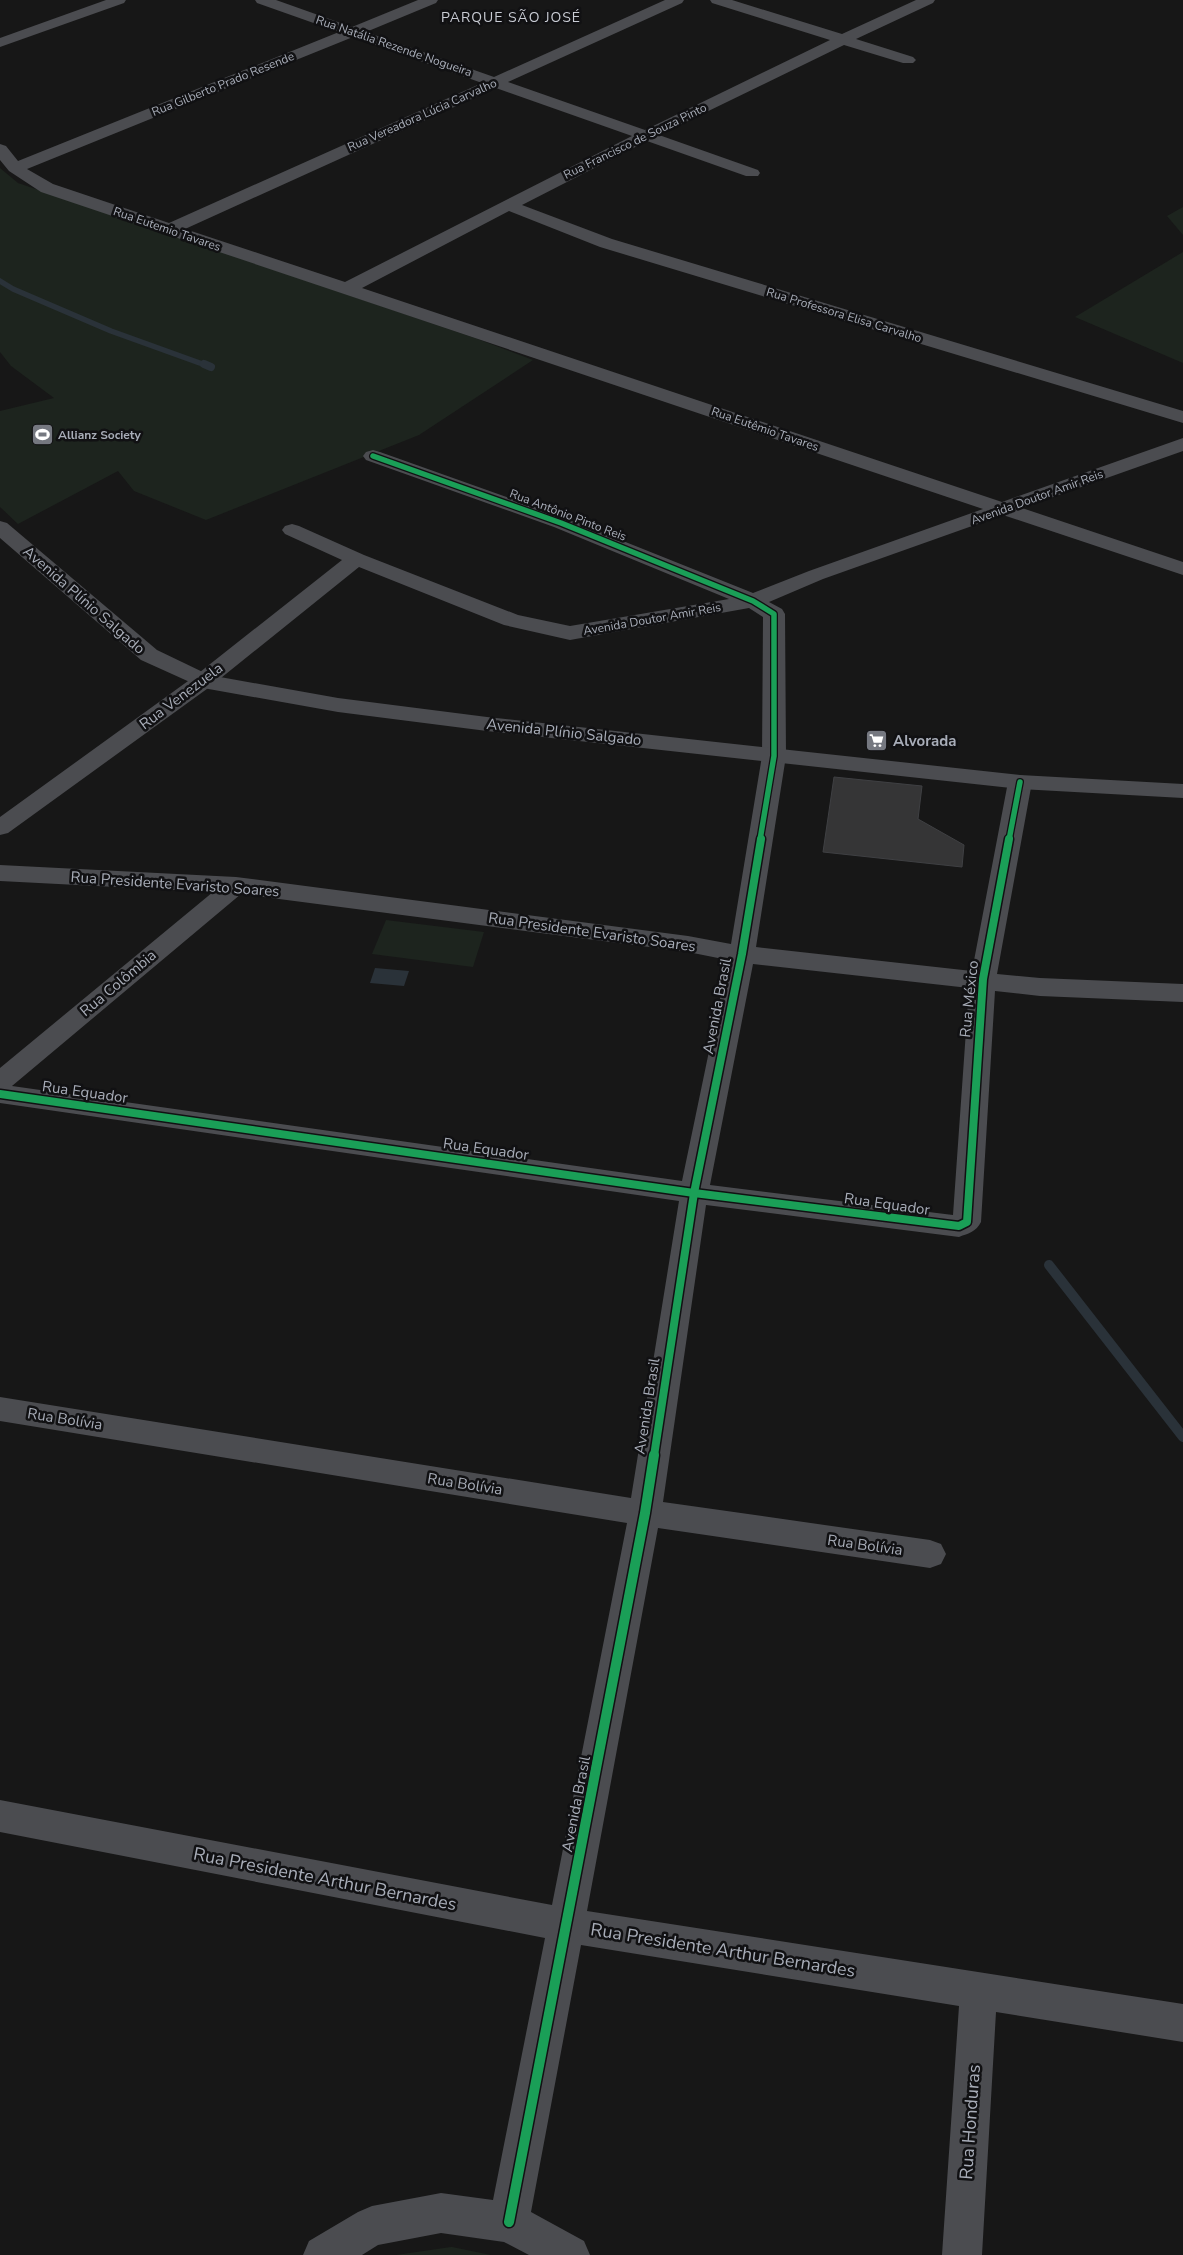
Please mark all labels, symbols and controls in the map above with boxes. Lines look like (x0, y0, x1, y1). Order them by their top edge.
district label: PARQUE SÃO JOSÉ (441, 8, 581, 27)
street label: Rua Natália Rezende Nogueira (314, 12, 474, 80)
street label: Rua Gilberto Prado Resende (149, 48, 297, 120)
street label: Rua Vereadora Lúcia Carvalho (345, 75, 499, 155)
street label: Rua Francisco de Souza Pinto (561, 99, 710, 183)
street label: Rua Eutemio Tavares (111, 203, 223, 255)
street label: Rua Professora Elisa Carvalho (764, 284, 924, 346)
street label: Rua Eutêmio Tavares (709, 403, 821, 455)
sports icon: Allianz Society (30, 423, 54, 447)
place label: Allianz Society (58, 427, 142, 443)
street label: Avenida Doutor Amir Reis (969, 466, 1105, 528)
street label: Rua Antônio Pinto Reis (507, 485, 629, 545)
street label: Avenida Plínio Salgado (19, 541, 149, 659)
street label: Avenida Doutor Amir Reis (582, 599, 722, 639)
street label: Rua Venezuela (135, 658, 227, 734)
street label: Avenida Plínio Salgado (486, 714, 642, 750)
supermarket icon: Alvorada (865, 729, 889, 753)
place label: Alvorada (893, 731, 956, 751)
street label: Rua Presidente Evaristo Soares (70, 867, 280, 901)
street label: Rua Presidente Evaristo Soares (487, 908, 697, 956)
street label: Rua Colômbia (76, 945, 160, 1021)
street label: Avenida Brasil (698, 956, 736, 1056)
street label: Rua México (955, 959, 983, 1039)
street label: Rua Equador (41, 1076, 130, 1108)
street label: Rua Equador (442, 1133, 531, 1165)
street label: Rua Equador (843, 1188, 932, 1220)
street label: Avenida Brasil (630, 1356, 665, 1456)
street label: Rua Bolívia (26, 1403, 104, 1435)
street label: Rua Bolívia (426, 1468, 504, 1500)
street label: Rua Bolívia (826, 1530, 904, 1560)
street label: Avenida Brasil (557, 1754, 595, 1854)
street label: Rua Presidente Arthur Bernardes (191, 1842, 459, 1916)
street label: Rua Presidente Arthur Bernardes (589, 1917, 857, 1983)
street label: Rua Honduras (954, 2064, 986, 2180)

